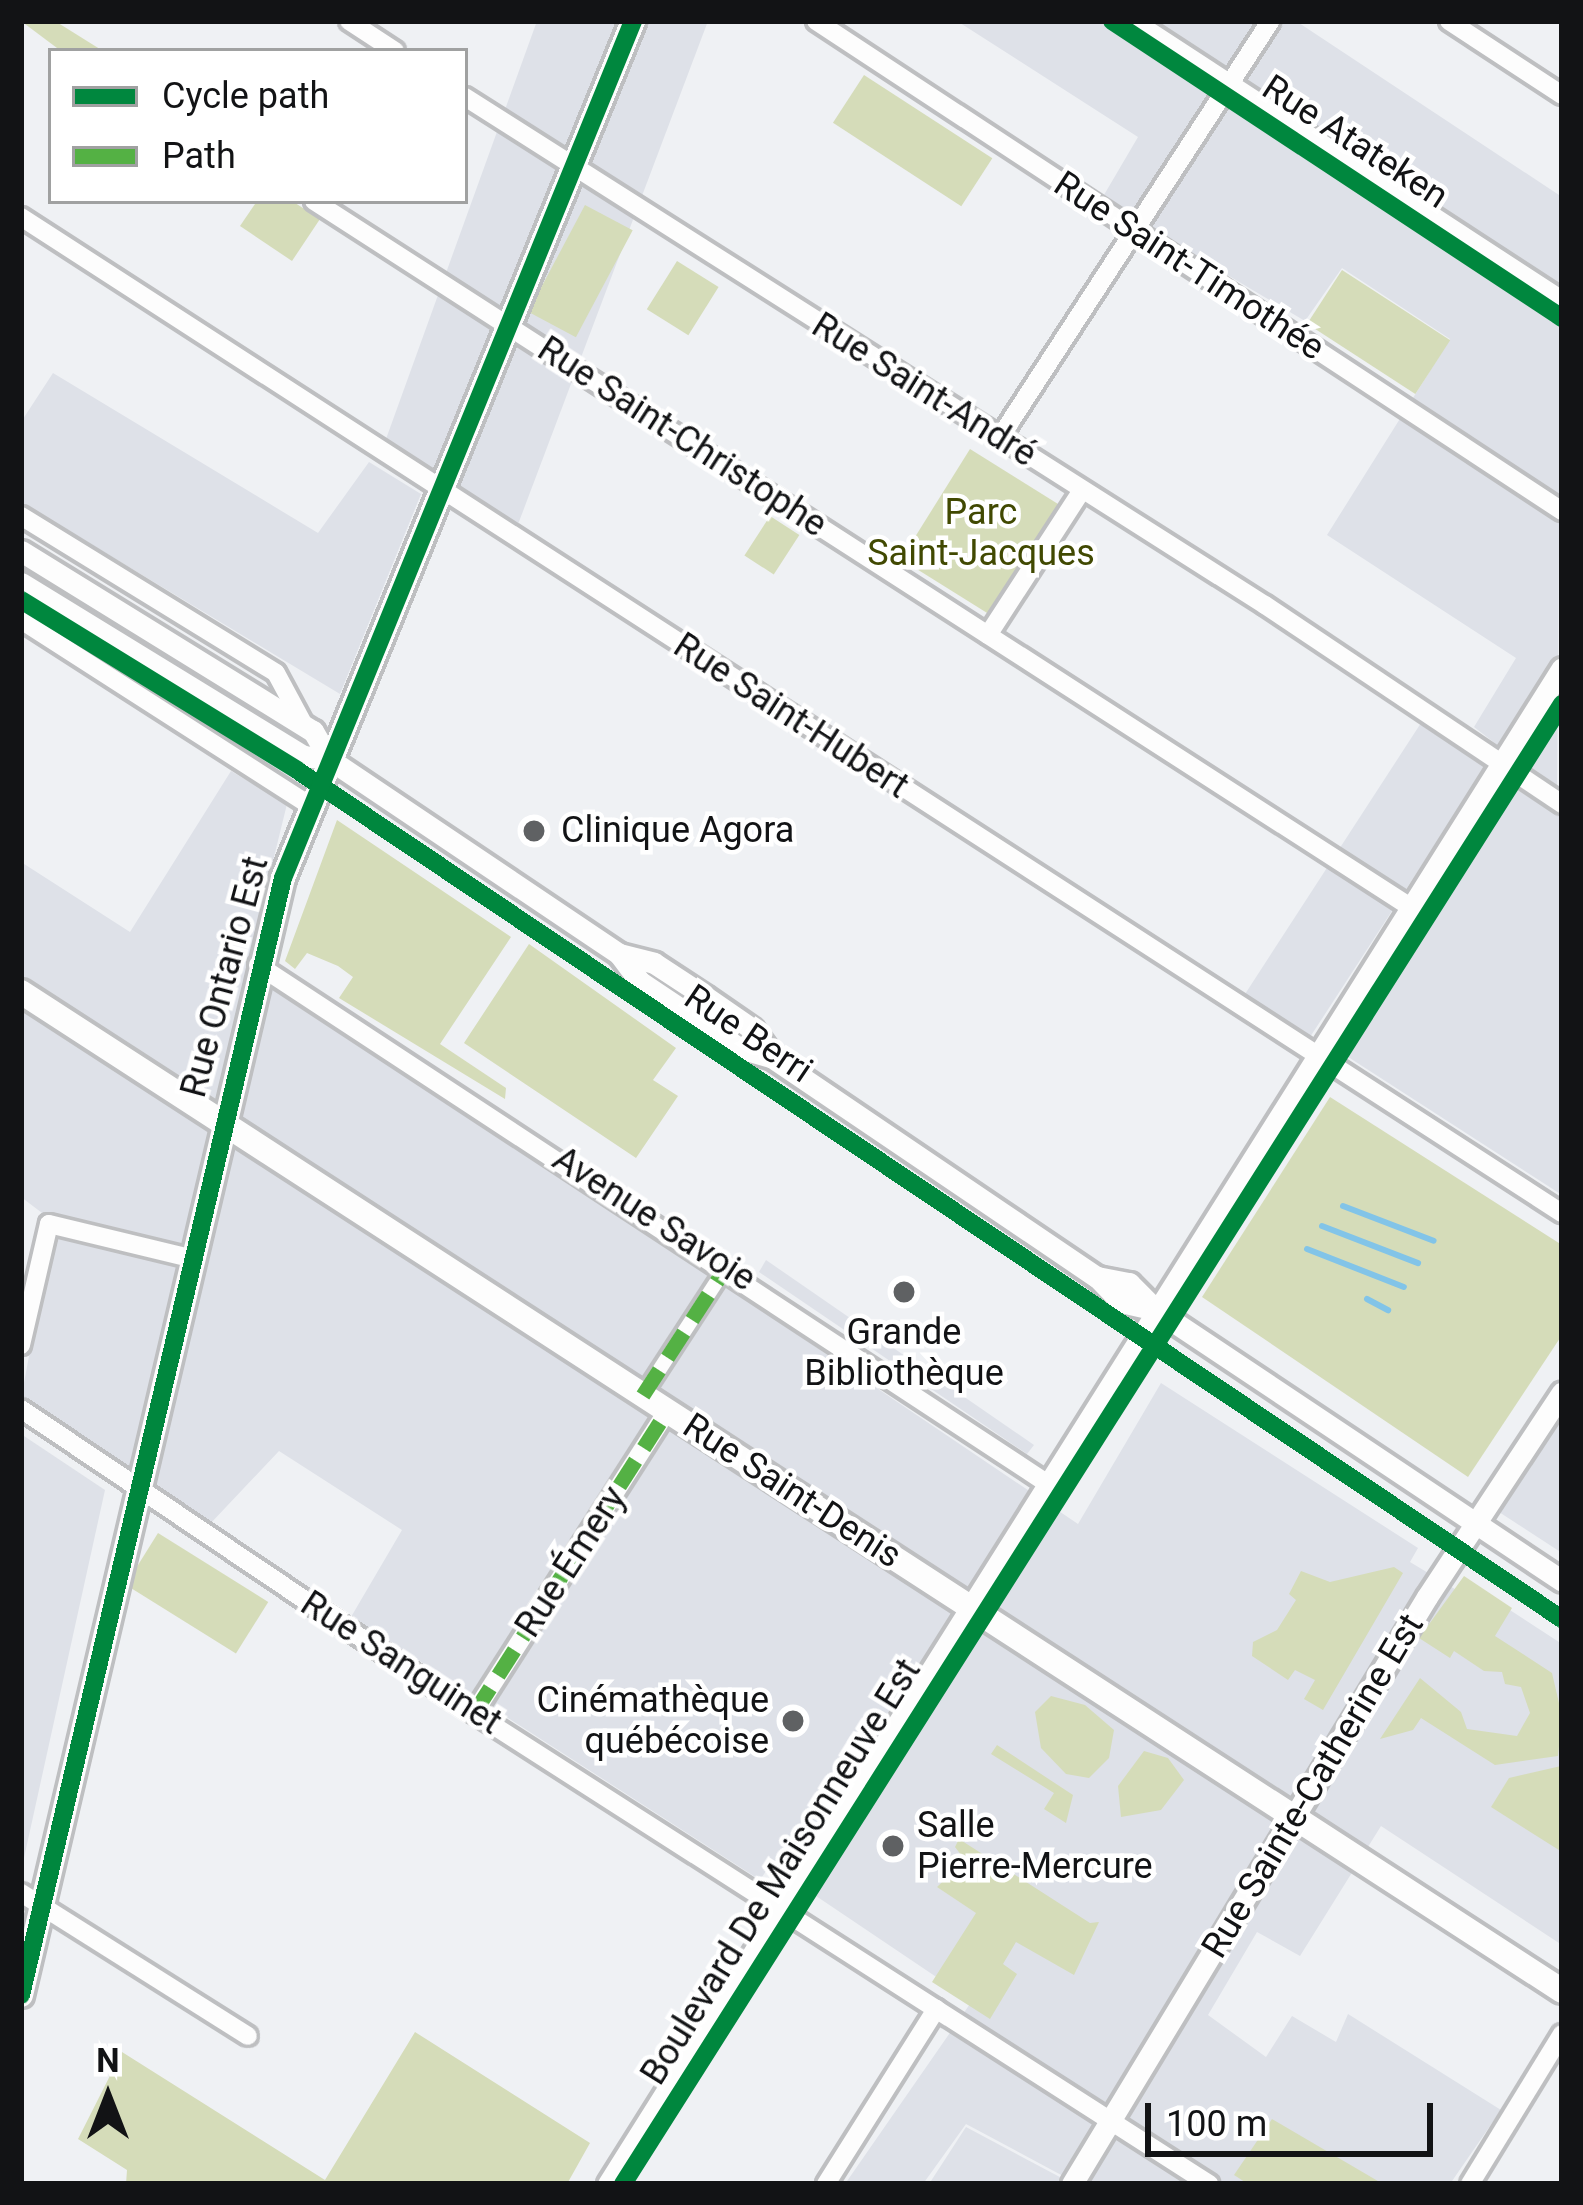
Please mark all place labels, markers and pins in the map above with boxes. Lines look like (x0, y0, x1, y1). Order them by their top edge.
place label: Clinique Agora (561, 809, 794, 853)
marker: Clinique Agora (518, 815, 550, 847)
marker: Grande Bibliothèque (891, 1279, 917, 1305)
place label: Grande Bibliothèque (804, 1310, 1004, 1395)
place label: Cinémathèque québécoise (537, 1678, 769, 1763)
marker: Cinémathèque québécoise (780, 1708, 806, 1734)
place label: Salle Pierre-Mercure (917, 1803, 1153, 1888)
marker: Salle Pierre-Mercure (880, 1833, 906, 1859)

